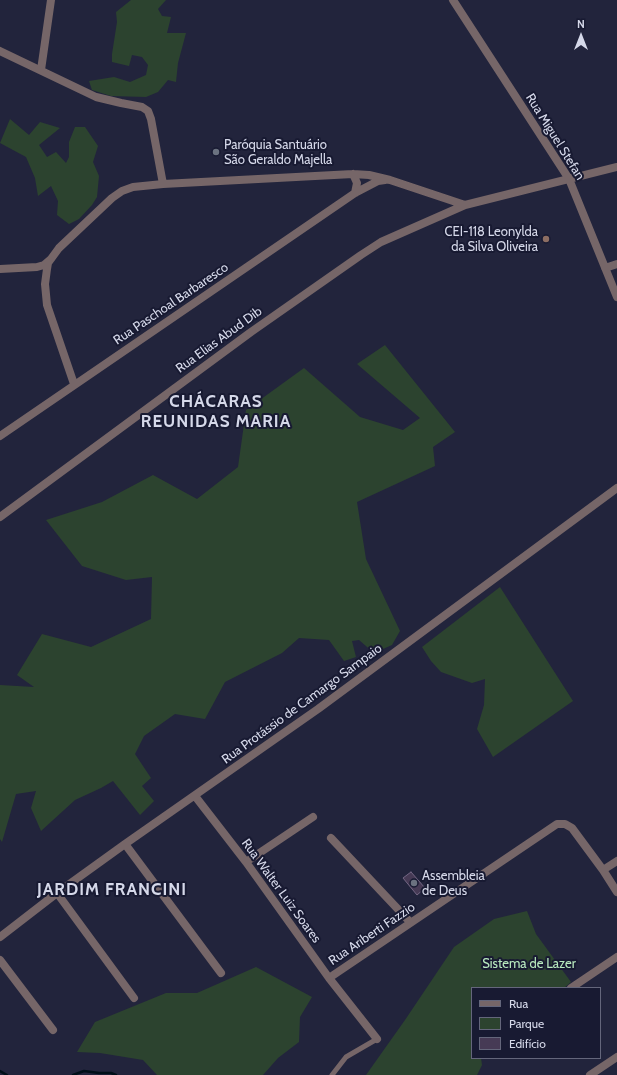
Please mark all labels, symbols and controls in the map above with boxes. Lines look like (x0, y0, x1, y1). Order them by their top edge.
north arrow (561, 16, 601, 56)
text: N (577, 17, 585, 31)
street label: Rua Miguel Stefan (522, 91, 588, 183)
place label: Paróquia Santuário São Geraldo Majella (224, 137, 332, 168)
marker: Paróquia Santuário São Geraldo Majella (211, 147, 221, 157)
place label: CEI-118 Leonylda da Silva Oliveira (445, 224, 538, 255)
marker: CEI-118 Leonylda da Silva Oliveira (541, 234, 551, 244)
street label: Rua Paschoal Barbaresco (111, 260, 231, 348)
street label: Rua Elias Abud Dib (173, 303, 265, 377)
district label: CHÁCARAS REUNIDAS MARIA (141, 392, 291, 432)
street label: Rua Protássio de Camargo Sampaio (219, 641, 385, 767)
street label: Rua Walter Luiz Soares (238, 836, 324, 946)
place label: Assembleia de Deus (422, 868, 485, 899)
marker: Assembleia de Deus (409, 878, 419, 888)
district label: JARDIM FRANCINI (37, 880, 187, 900)
street label: Rua Ariberti Fazzio (326, 899, 418, 969)
park label: Sistema de Lazer (482, 956, 576, 972)
legend (471, 987, 601, 1059)
text: Rua (509, 996, 528, 1011)
text: Parque (509, 1016, 544, 1031)
text: Edifício (509, 1036, 546, 1051)

